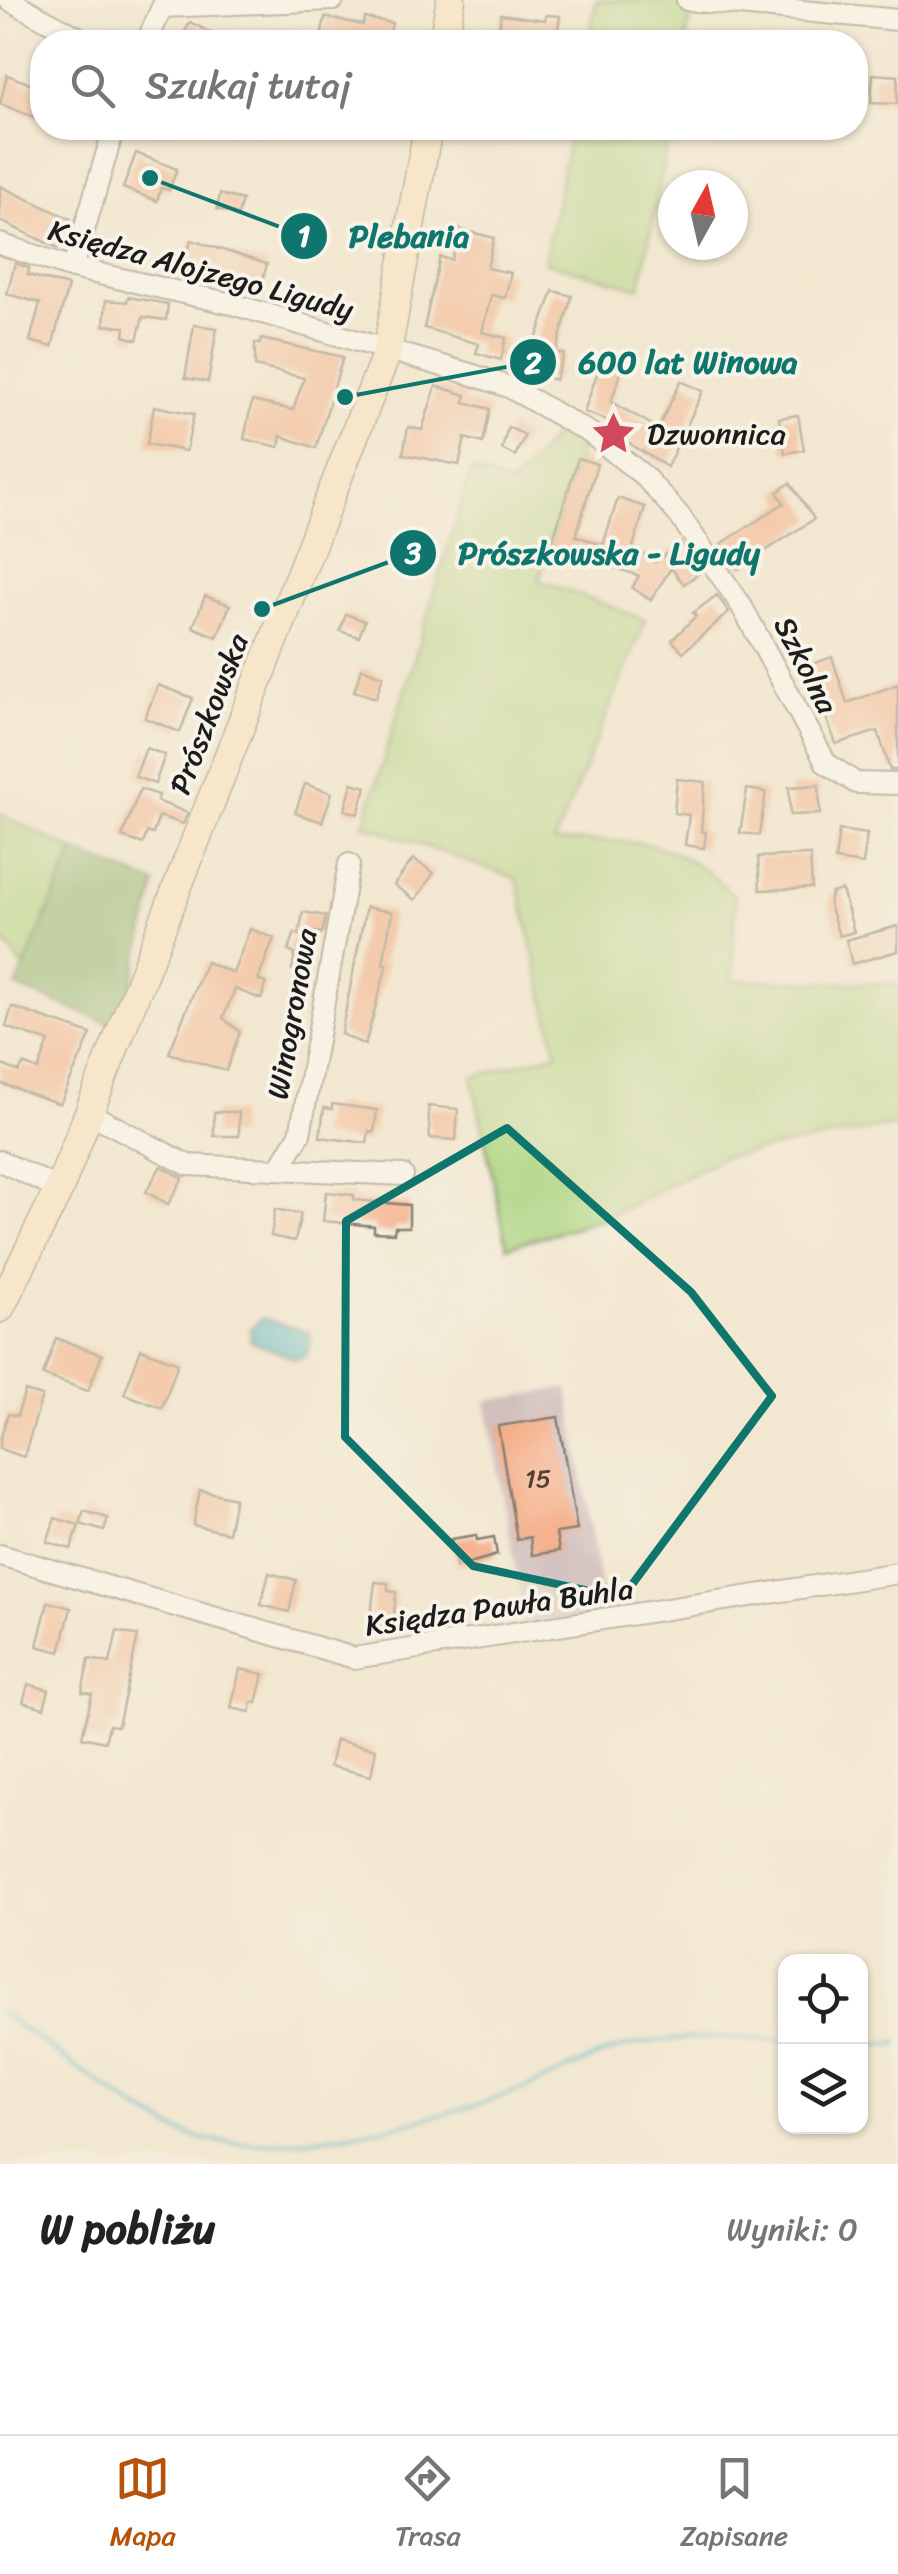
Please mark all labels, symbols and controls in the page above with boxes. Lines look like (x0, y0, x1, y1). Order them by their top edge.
search box (30, 30, 868, 140)
text: Szukaj tutaj (145, 52, 351, 119)
icon: search (65, 58, 120, 113)
north arrow (658, 170, 748, 260)
street label: Księdza Alojzego Ligudy (42, 203, 360, 337)
callout: Plebania (279, 205, 489, 267)
text: Plebania (349, 208, 469, 265)
text: 1 (298, 209, 311, 263)
callout: 600 lat Winowa (508, 331, 818, 393)
text: 600 lat Winowa (578, 334, 798, 391)
text: 2 (524, 336, 542, 390)
place label: Dzwonnica (647, 407, 786, 461)
place icon: Dzwonnica (590, 410, 638, 458)
callout: Prószkowska - Ligudy (388, 522, 780, 584)
text: Prószkowska - Ligudy (458, 525, 761, 582)
text: 3 (404, 526, 422, 580)
street label: Szkolna (758, 606, 854, 724)
street label: Prószkowska (154, 625, 265, 803)
street label: Winogronowa (250, 924, 334, 1104)
house number: 15 (525, 1456, 551, 1501)
street label: Księdza Pawła Buhla (362, 1561, 636, 1653)
map controls (778, 1954, 868, 2134)
button: locate (778, 1954, 868, 2044)
button: layers (778, 2044, 868, 2134)
text: W pobliżu (40, 2192, 215, 2266)
text: Wyniki: 0 (727, 2201, 858, 2258)
tab: Mapa (110, 2451, 175, 2560)
tab: Trasa (395, 2451, 460, 2560)
tab: Zapisane (680, 2451, 788, 2560)

